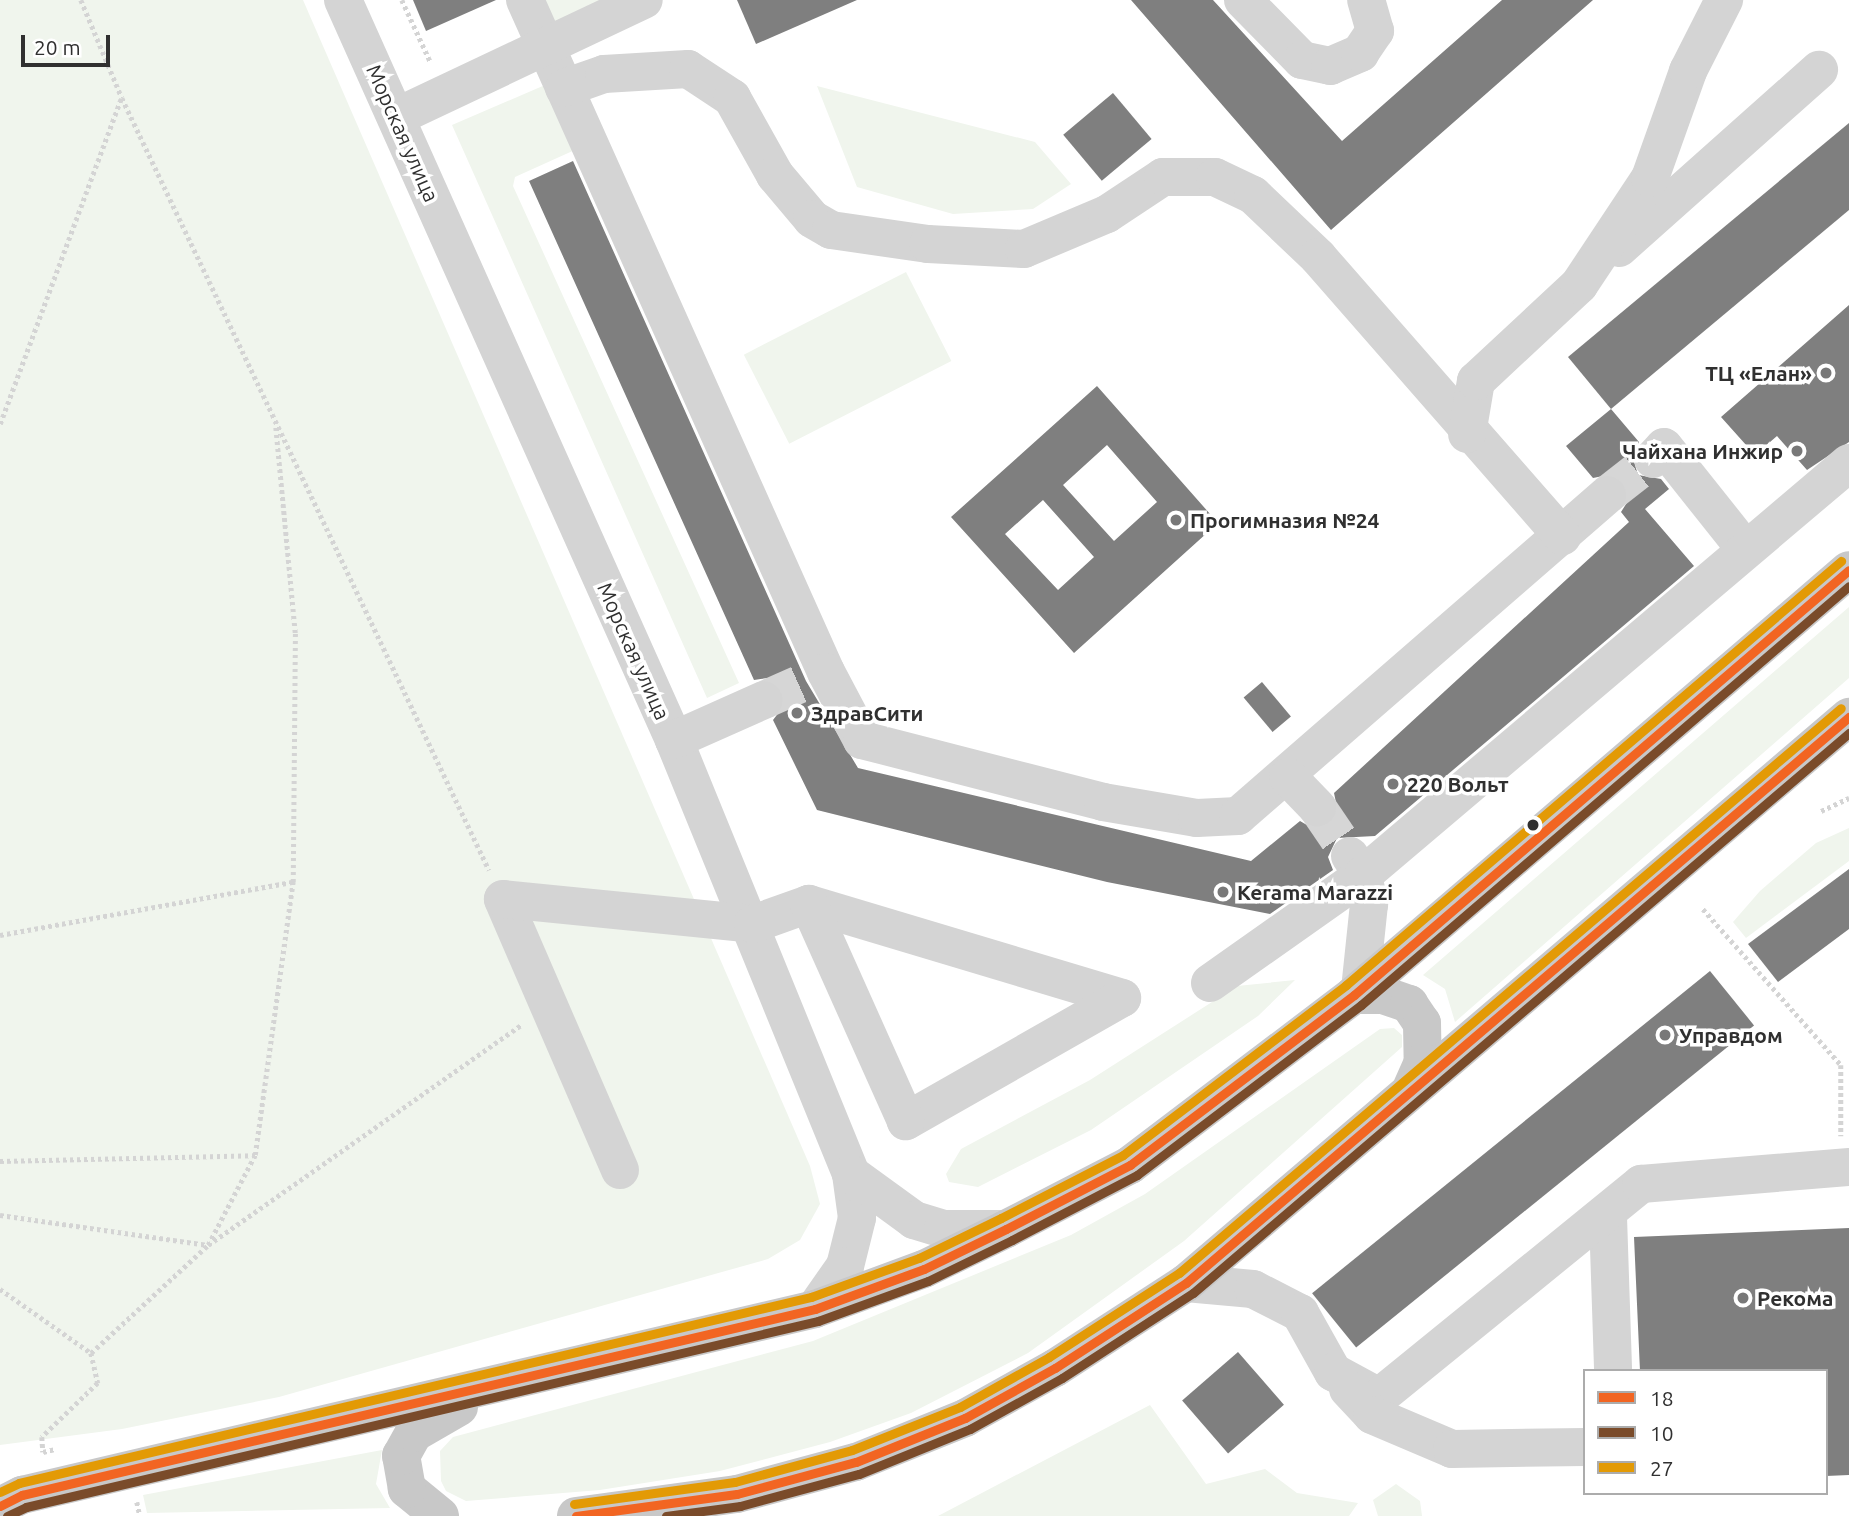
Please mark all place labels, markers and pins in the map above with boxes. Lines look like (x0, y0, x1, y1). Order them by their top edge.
place label: ТЦ «Елан» (1705, 360, 1812, 386)
marker: ТЦ «Елан» (1818, 365, 1834, 381)
place label: Чайхана Инжир (1622, 438, 1783, 464)
marker: Чайхана Инжир (1789, 443, 1805, 459)
place label: Прогимназия №24 (1190, 507, 1379, 533)
marker: Прогимназия №24 (1168, 512, 1184, 528)
place label: ЗдравСити (811, 700, 923, 726)
marker: ЗдравСити (789, 705, 805, 721)
place label: 220 Вольт (1407, 771, 1508, 797)
marker: 220 Вольт (1385, 776, 1401, 792)
unlabelled marker (1526, 818, 1540, 832)
place label: Kerama Marazzi (1237, 879, 1393, 905)
marker: Kerama Marazzi (1215, 884, 1231, 900)
place label: Управдом (1679, 1022, 1783, 1048)
marker: Управдом (1657, 1027, 1673, 1043)
place label: Рекома (1757, 1285, 1833, 1311)
marker: Рекома (1735, 1290, 1751, 1306)

